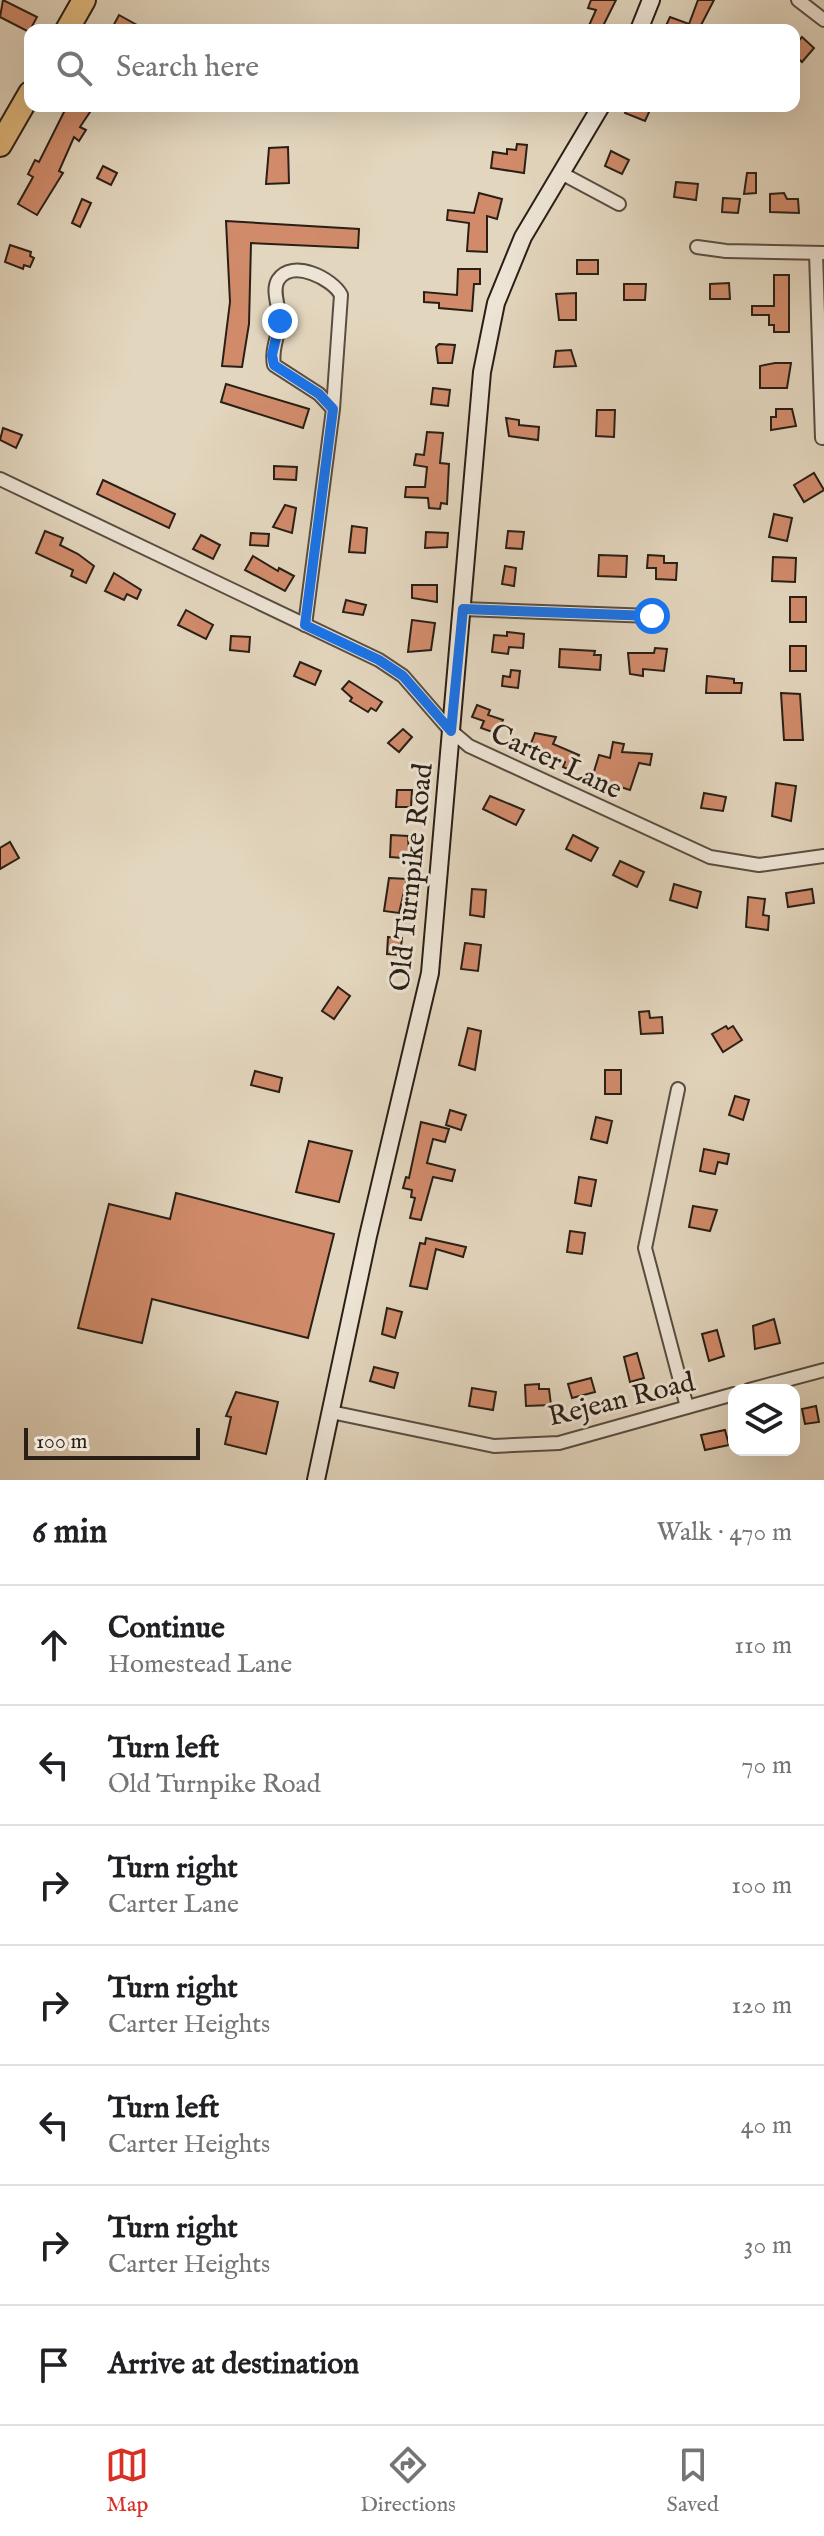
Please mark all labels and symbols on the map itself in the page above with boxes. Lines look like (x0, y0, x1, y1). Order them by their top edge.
route end (262, 303, 298, 339)
route start (634, 598, 670, 634)
street label: Carter Lane (485, 717, 627, 808)
street label: Old Turnpike Road (383, 761, 442, 993)
street label: Rejean Road (545, 1365, 699, 1436)
scale bar (24, 1424, 200, 1460)

